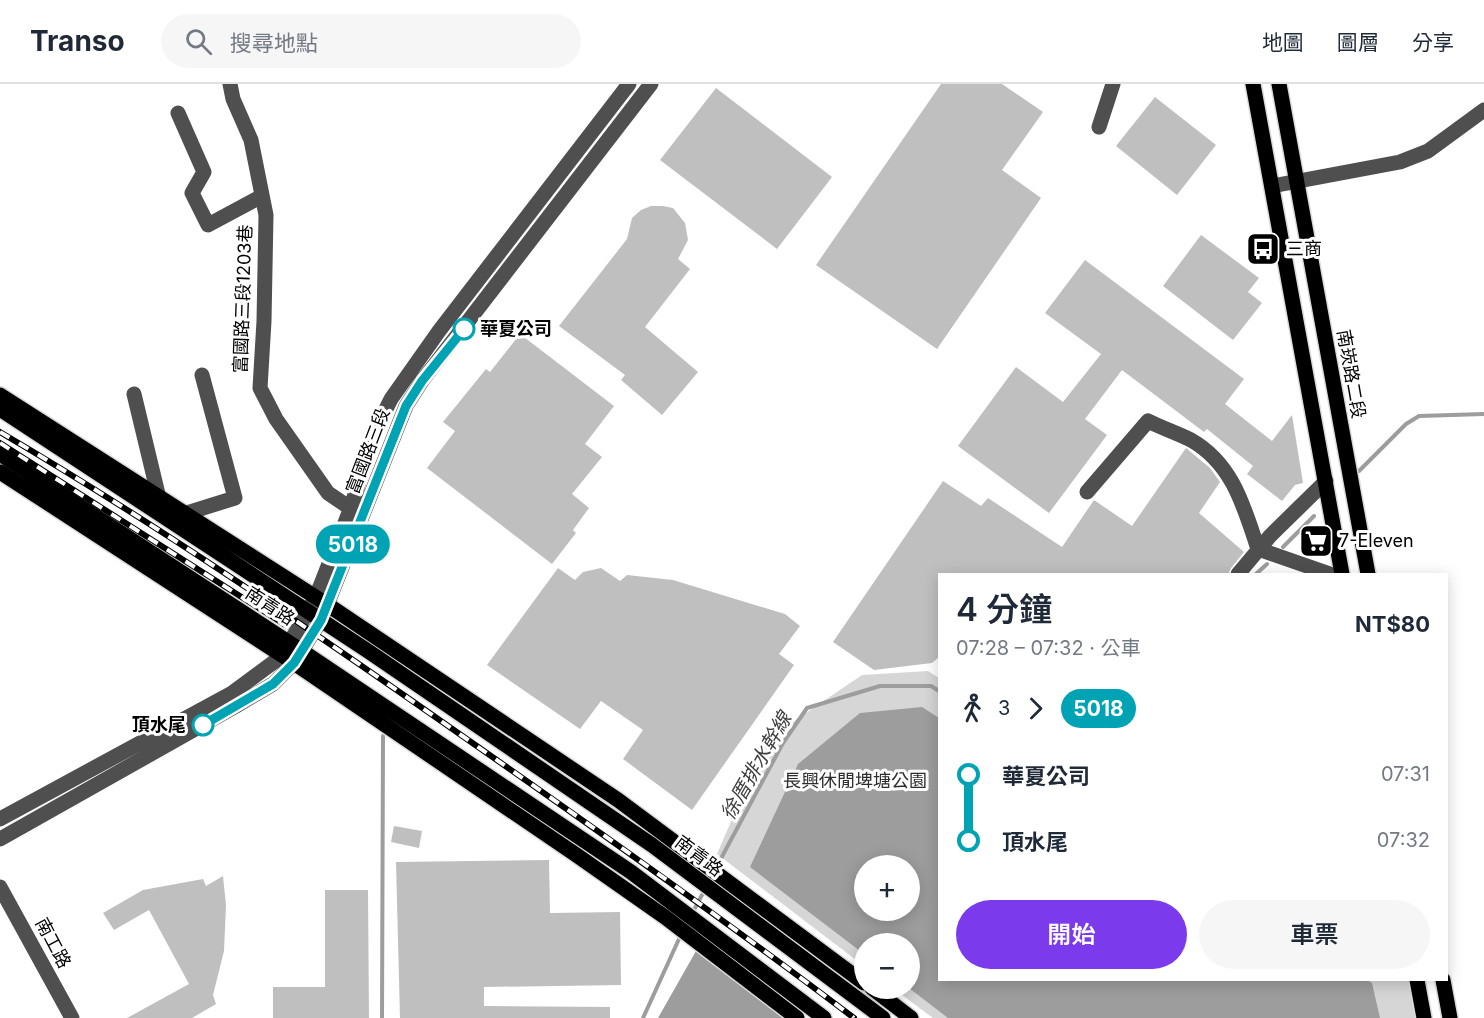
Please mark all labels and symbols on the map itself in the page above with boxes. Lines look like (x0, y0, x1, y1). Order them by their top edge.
street label: 富國路三段1203巷 (229, 224, 256, 374)
bus stop icon: 三商 (1245, 231, 1281, 267)
place label: 三商 (1286, 238, 1322, 259)
marker: 華夏公司 (453, 318, 475, 340)
place label: 華夏公司 (480, 318, 552, 339)
street label: 南崁路二段 (1333, 328, 1370, 420)
street label: 富國路三段 (342, 405, 393, 497)
supermarket icon: 7-Eleven (1298, 523, 1334, 559)
line badge: 5018 (311, 524, 395, 564)
place label: 7-Eleven (1339, 530, 1414, 551)
street label: 南青路 (242, 582, 299, 629)
water label: 徐厝排水幹線 (716, 706, 797, 824)
place label: 頂水尾 (132, 714, 186, 735)
marker: 頂水尾 (192, 714, 214, 736)
park label: 長興休閒埤塘公園 (783, 770, 927, 791)
street label: 南青路 (671, 831, 727, 880)
street label: 南工路 (31, 914, 75, 972)

